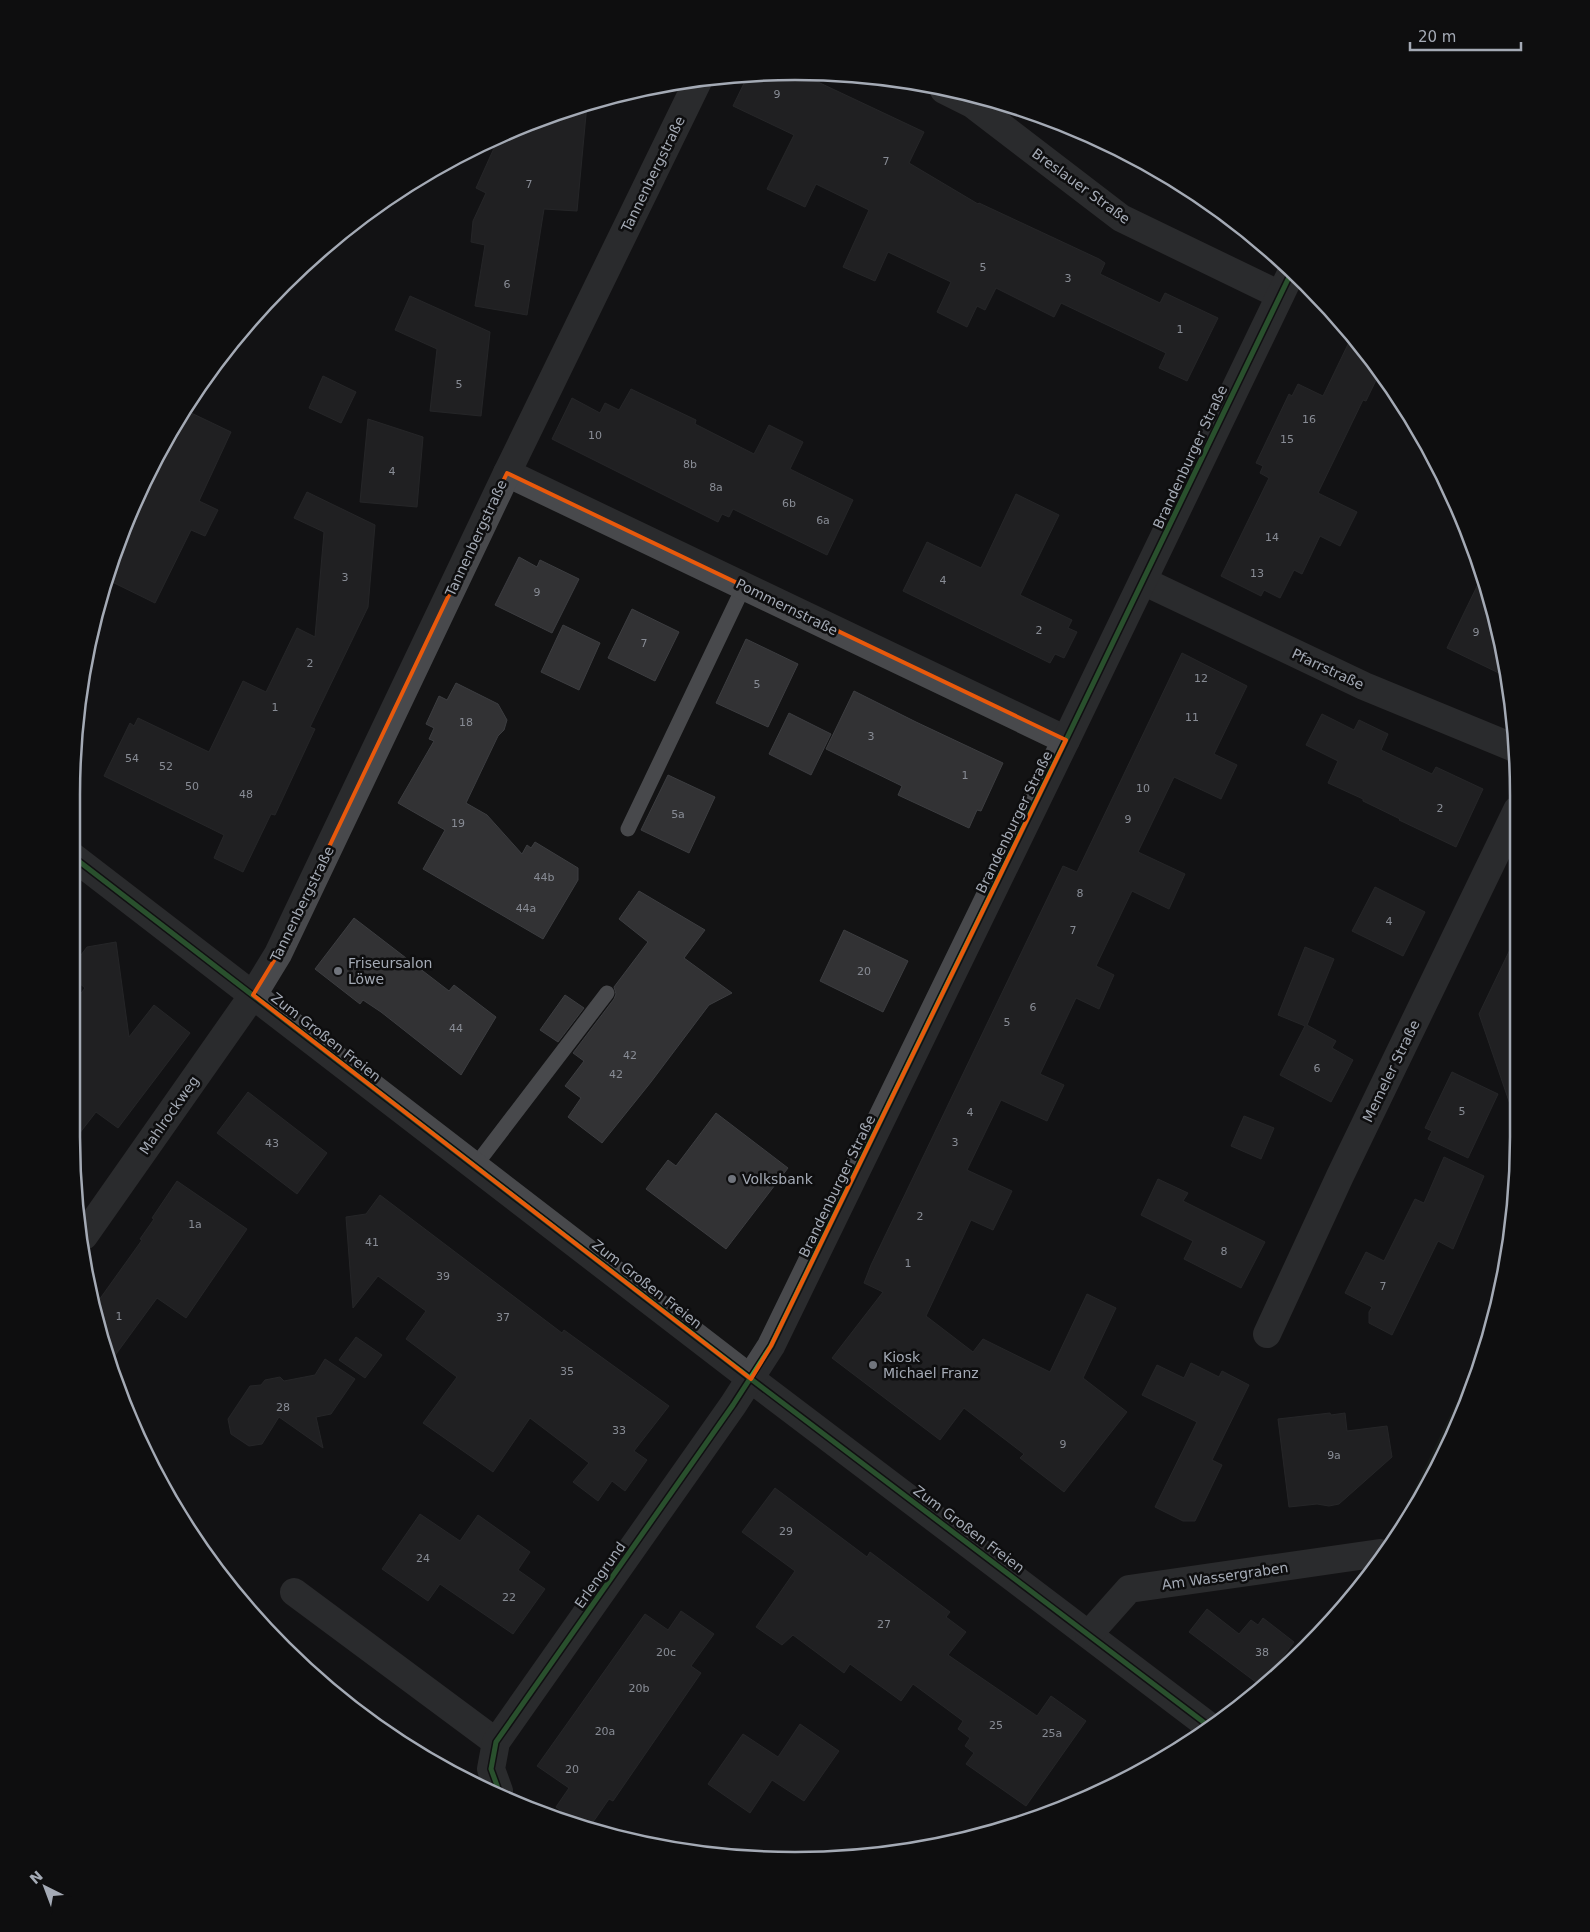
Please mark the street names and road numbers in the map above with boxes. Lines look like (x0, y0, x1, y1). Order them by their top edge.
street label: Tannenbergstraße (618, 114, 688, 235)
street label: Breslauer Straße (1029, 145, 1133, 227)
street label: Brandenburger Straße (1150, 383, 1230, 531)
street label: Tannenbergstraße (442, 477, 510, 600)
street label: Pommernstraße (733, 575, 841, 639)
street label: Pfarrstraße (1289, 645, 1367, 693)
street label: Brandenburger Straße (973, 748, 1055, 896)
street label: Tannenbergstraße (267, 844, 337, 965)
street label: Zum Großen Freien (268, 989, 384, 1085)
street label: Memeler Straße (1359, 1017, 1423, 1125)
street label: Mahlrockweg (136, 1073, 202, 1157)
street label: Brandenburger Straße (796, 1112, 878, 1260)
street label: Zum Großen Freien (589, 1236, 705, 1332)
street label: Zum Großen Freien (910, 1482, 1028, 1576)
street label: Erlengrund (571, 1539, 629, 1611)
street label: Am Wassergraben (1161, 1559, 1289, 1593)

